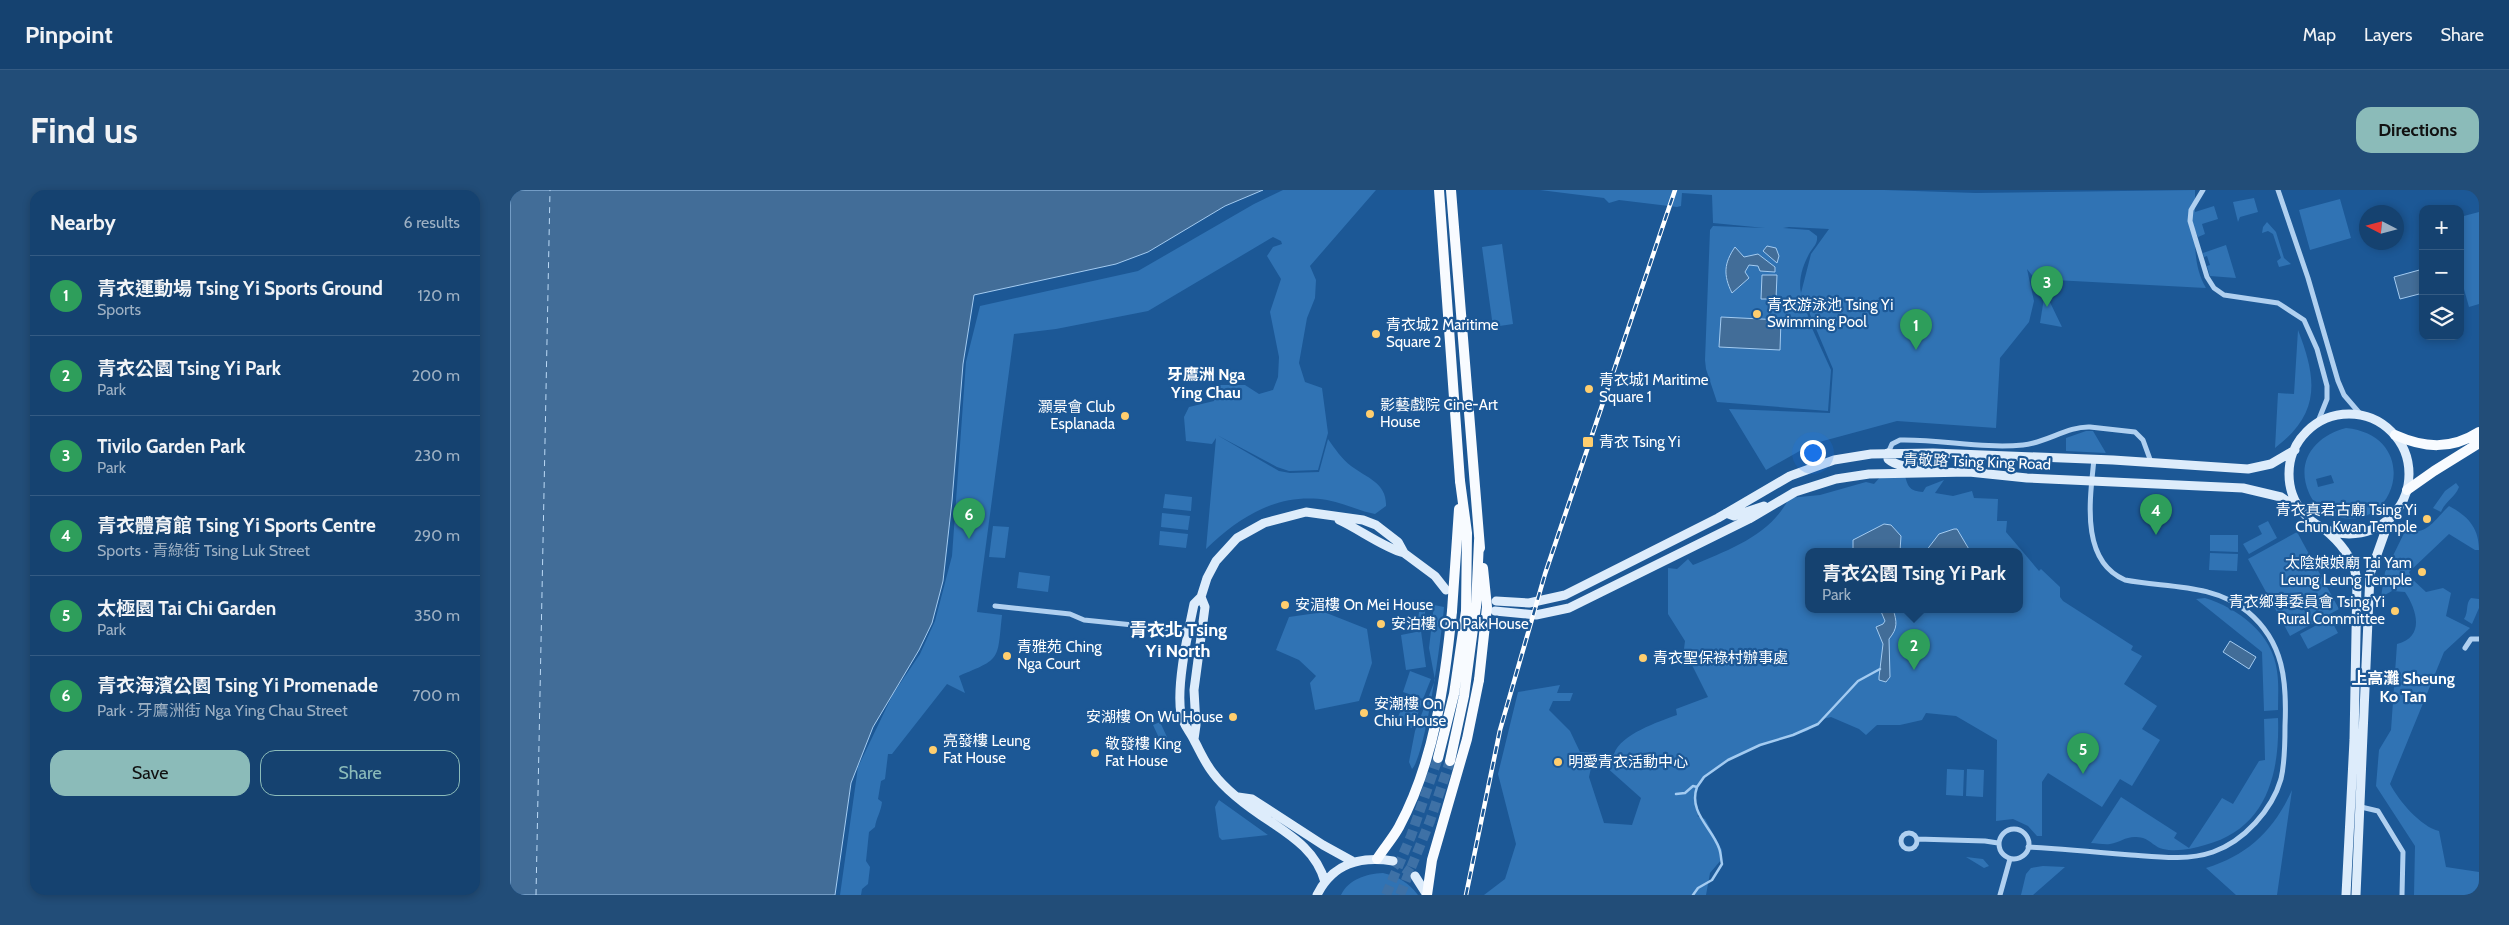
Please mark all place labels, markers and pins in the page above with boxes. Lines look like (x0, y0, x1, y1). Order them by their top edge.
pin: 3 (2031, 266, 2063, 307)
place label: 青衣游泳池 Tsing Yi Swimming Pool (1767, 296, 1893, 331)
marker: 青衣游泳池 Tsing Yi Swimming Pool (1751, 308, 1763, 320)
pin: 1 (1900, 309, 1932, 350)
place label: 青衣城2 Maritime Square 2 (1386, 316, 1499, 351)
marker: 青衣城2 Maritime Square 2 (1370, 328, 1382, 340)
place label: 青衣城1 Maritime Square 1 (1599, 371, 1709, 406)
marker: 青衣城1 Maritime Square 1 (1583, 383, 1595, 395)
place label: 影藝戲院 Cine-Art House (1380, 396, 1498, 431)
place label: 灝景會 Club Esplanada (1038, 398, 1116, 433)
marker: 影藝戲院 Cine-Art House (1364, 408, 1376, 420)
marker: 灝景會 Club Esplanada (1119, 410, 1131, 422)
place label: 青衣 Tsing Yi (1599, 433, 1680, 451)
marker: 青衣 Tsing Yi (1581, 435, 1595, 449)
pin: 4 (2140, 494, 2172, 535)
pin: 6 (953, 498, 985, 539)
place label: 青衣真君古廟 Tsing Yi Chun Kwan Temple (2276, 501, 2417, 536)
marker: 青衣真君古廟 Tsing Yi Chun Kwan Temple (2421, 513, 2433, 525)
place label: 太陰娘娘廟 Tai Yam Leung Leung Temple (2281, 554, 2412, 589)
marker: 太陰娘娘廟 Tai Yam Leung Leung Temple (2416, 566, 2428, 578)
place label: 青衣鄉事委員會 Tsing Yi Rural Committee (2229, 593, 2385, 628)
place label: 安湄樓 On Mei House (1295, 596, 1434, 614)
marker: 安湄樓 On Mei House (1279, 599, 1291, 611)
marker: 青衣鄉事委員會 Tsing Yi Rural Committee (2389, 605, 2401, 617)
place label: 安泊樓 On Pak House (1391, 615, 1529, 633)
marker: 安泊樓 On Pak House (1375, 618, 1387, 630)
pin: 2 (1898, 629, 1930, 670)
place label: 青雅苑 Ching Nga Court (1017, 638, 1102, 673)
place label: 青衣聖保祿村辦事處 (1653, 649, 1788, 667)
marker: 青雅苑 Ching Nga Court (1001, 650, 1013, 662)
marker: 青衣聖保祿村辦事處 (1637, 652, 1649, 664)
place label: 安潮樓 On Chiu House (1374, 695, 1446, 730)
marker: 安潮樓 On Chiu House (1358, 707, 1370, 719)
place label: 安湖樓 On Wu House (1086, 708, 1223, 726)
marker: 安湖樓 On Wu House (1227, 711, 1239, 723)
place label: 亮發樓 Leung Fat House (943, 732, 1031, 767)
pin: 5 (2067, 733, 2099, 774)
place label: 敬發樓 King Fat House (1105, 735, 1182, 770)
marker: 亮發樓 Leung Fat House (927, 744, 939, 756)
marker: 敬發樓 King Fat House (1089, 747, 1101, 759)
place label: 明愛青衣活動中心 (1568, 753, 1688, 771)
marker: 明愛青衣活動中心 (1552, 756, 1564, 768)

